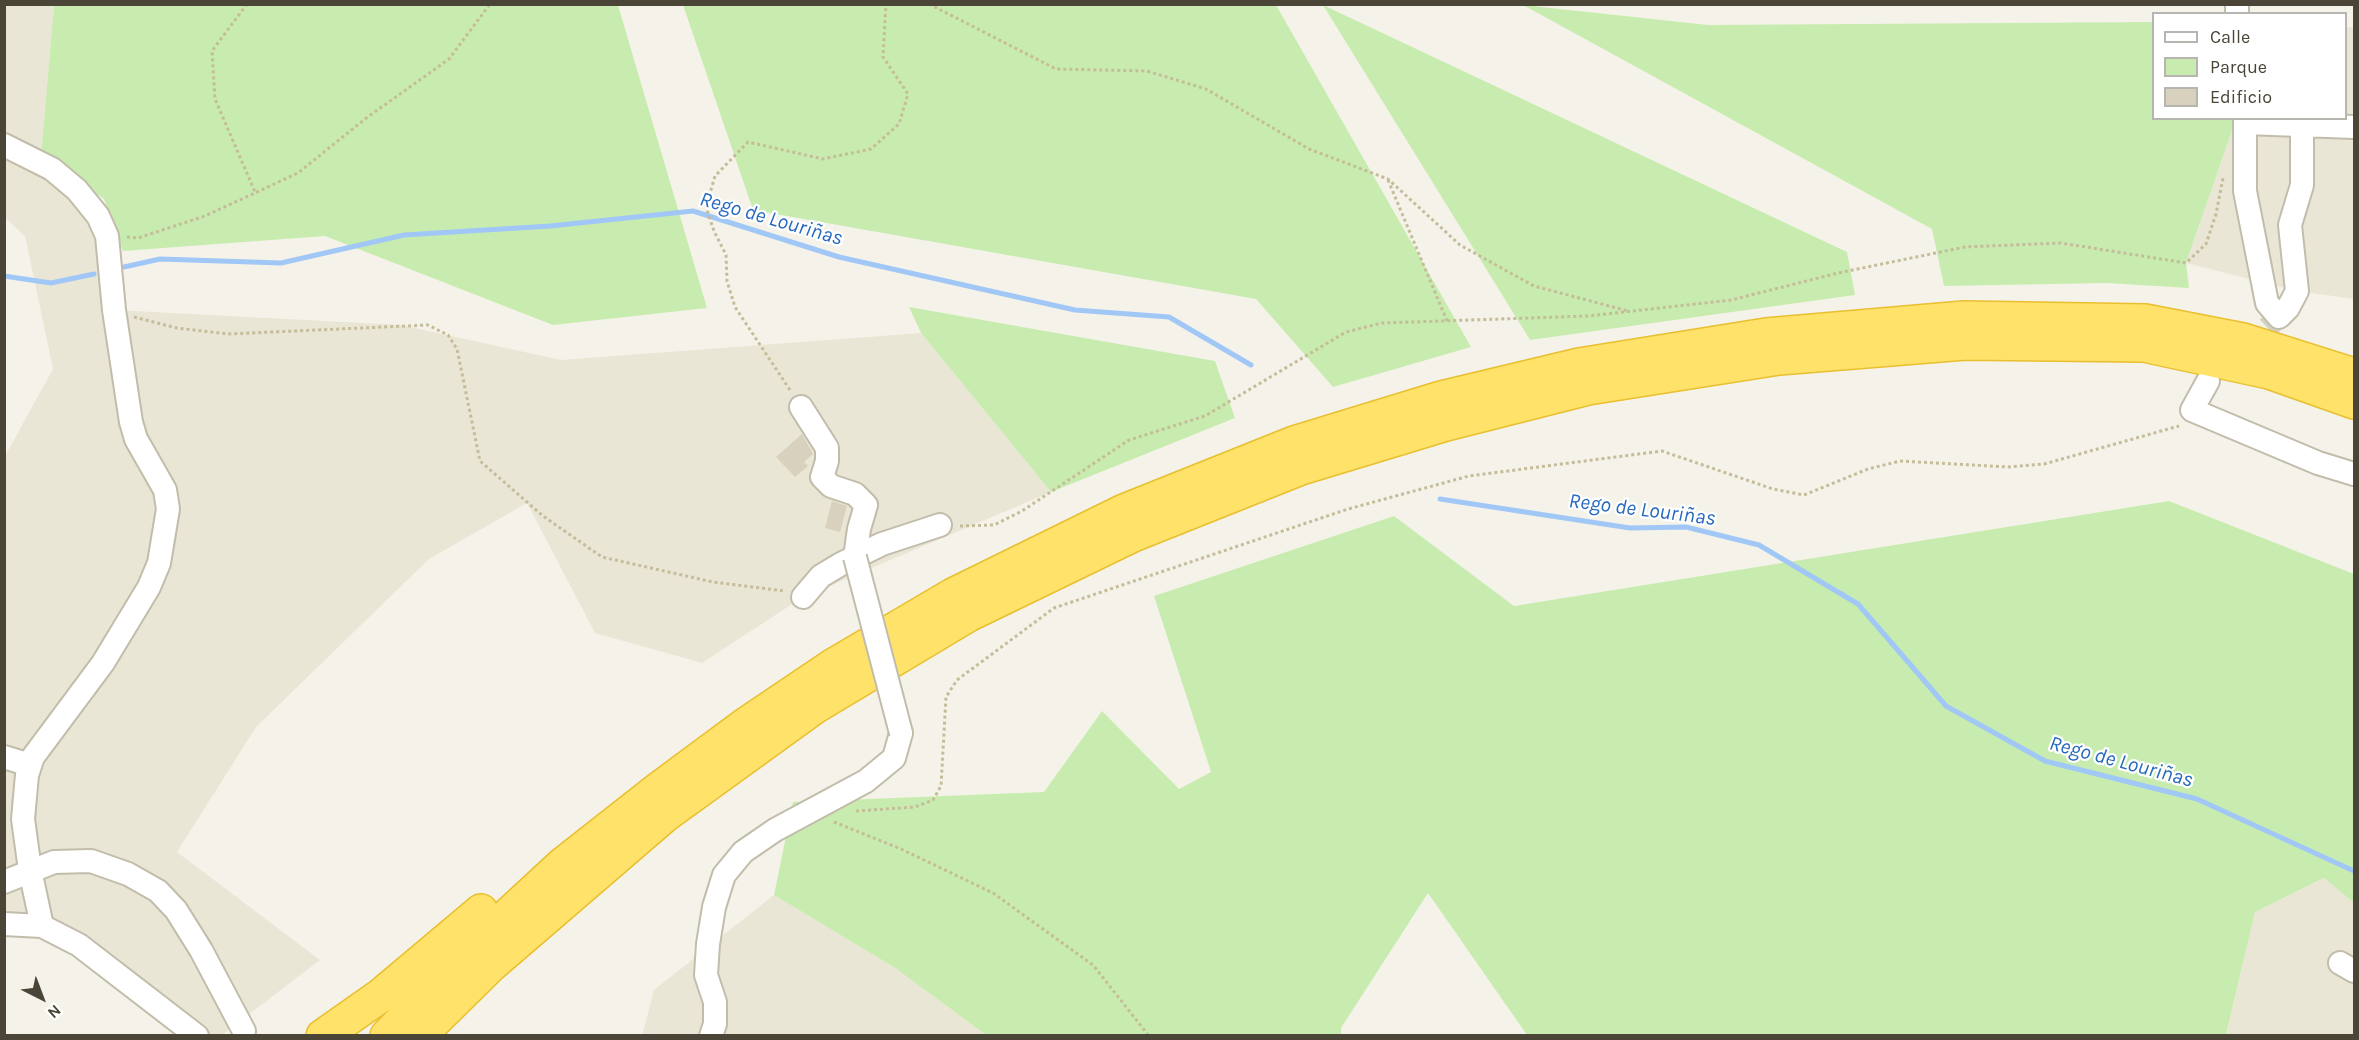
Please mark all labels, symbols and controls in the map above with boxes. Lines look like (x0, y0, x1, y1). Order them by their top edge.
legend (2152, 12, 2347, 120)
text: Calle (2210, 26, 2250, 48)
text: Parque (2210, 56, 2267, 78)
text: Edificio (2210, 86, 2272, 108)
water label: Rego de Louriñas (697, 187, 845, 251)
water label: Rego de Louriñas (1567, 488, 1717, 532)
water label: Rego de Louriñas (2046, 731, 2196, 793)
north arrow (12, 968, 72, 1028)
text: N (44, 1001, 65, 1023)

